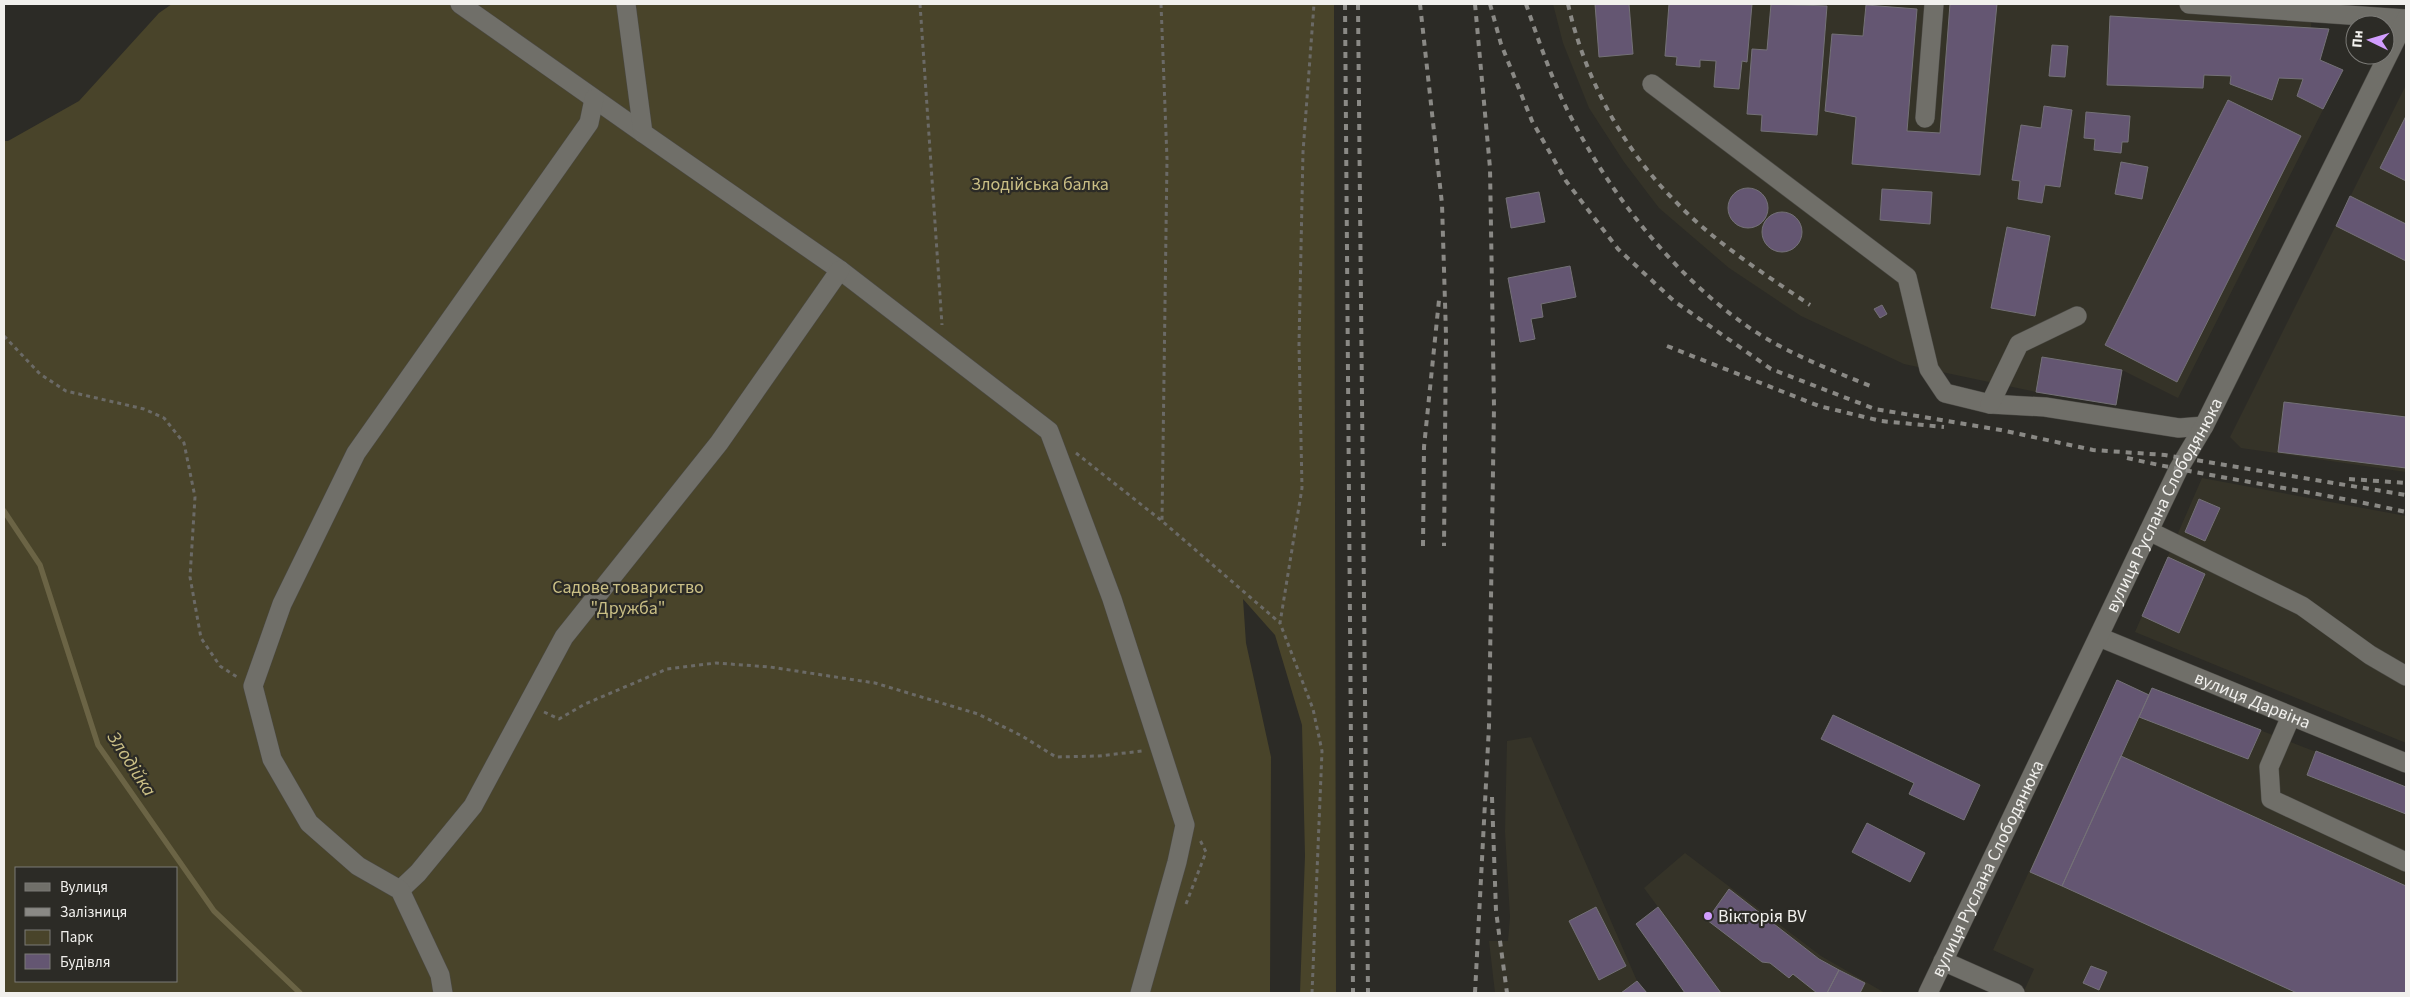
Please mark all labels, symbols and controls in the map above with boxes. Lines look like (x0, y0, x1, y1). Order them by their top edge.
north arrow (2345, 15, 2395, 65)
text: Пн (2347, 29, 2369, 49)
park label: Злодійська балка (971, 172, 1109, 197)
street label: вулиця Руслана Слободянюка (2099, 393, 2229, 617)
park label: Садове товариство "Дружба" (552, 575, 704, 621)
street label: вулиця Дарвіна (2191, 665, 2314, 735)
water label: Злодійка (100, 726, 162, 802)
street label: вулиця Руслана Слободянюка (1925, 756, 2050, 981)
legend (15, 867, 178, 982)
text: Вулиця (60, 877, 108, 898)
text: Залізниця (60, 902, 127, 923)
place label: Вікторія BV (1718, 904, 1807, 929)
marker: Вікторія BV (1702, 910, 1714, 922)
text: Парк (60, 927, 94, 948)
text: Будівля (60, 952, 110, 973)

